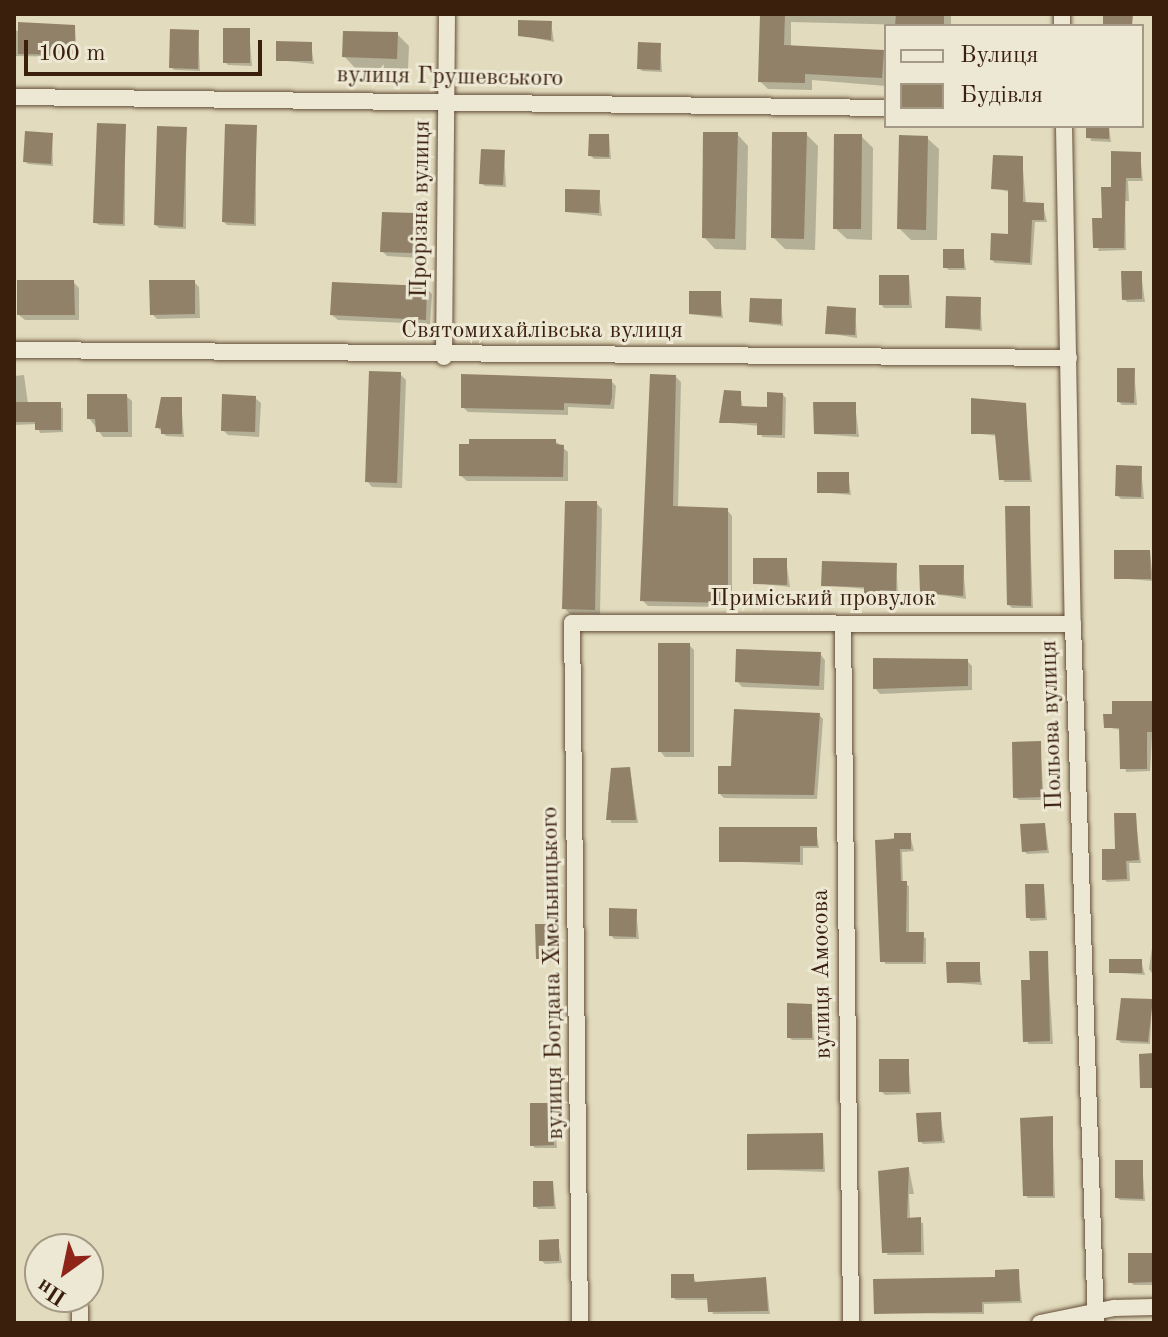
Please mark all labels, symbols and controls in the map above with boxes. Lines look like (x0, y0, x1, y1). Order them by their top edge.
scale bar (28, 24, 266, 74)
legend (884, 24, 1144, 128)
text: 100 m (38, 42, 106, 66)
text: Вулиця (960, 44, 1039, 68)
street label: вулиця Грушевського (336, 62, 564, 94)
text: Будівля (960, 84, 1043, 108)
street label: Прорізна вулиця (406, 120, 438, 298)
street label: Святомихайлівська вулиця (401, 318, 683, 346)
street label: Приміський провулок (710, 586, 936, 614)
street label: Польова вулиця (1036, 640, 1070, 810)
street label: вулиця Богдана Хмельницького (537, 806, 571, 1140)
street label: вулиця Амосова (807, 889, 839, 1059)
north arrow (24, 1233, 104, 1313)
text: Пн (33, 1274, 71, 1309)

